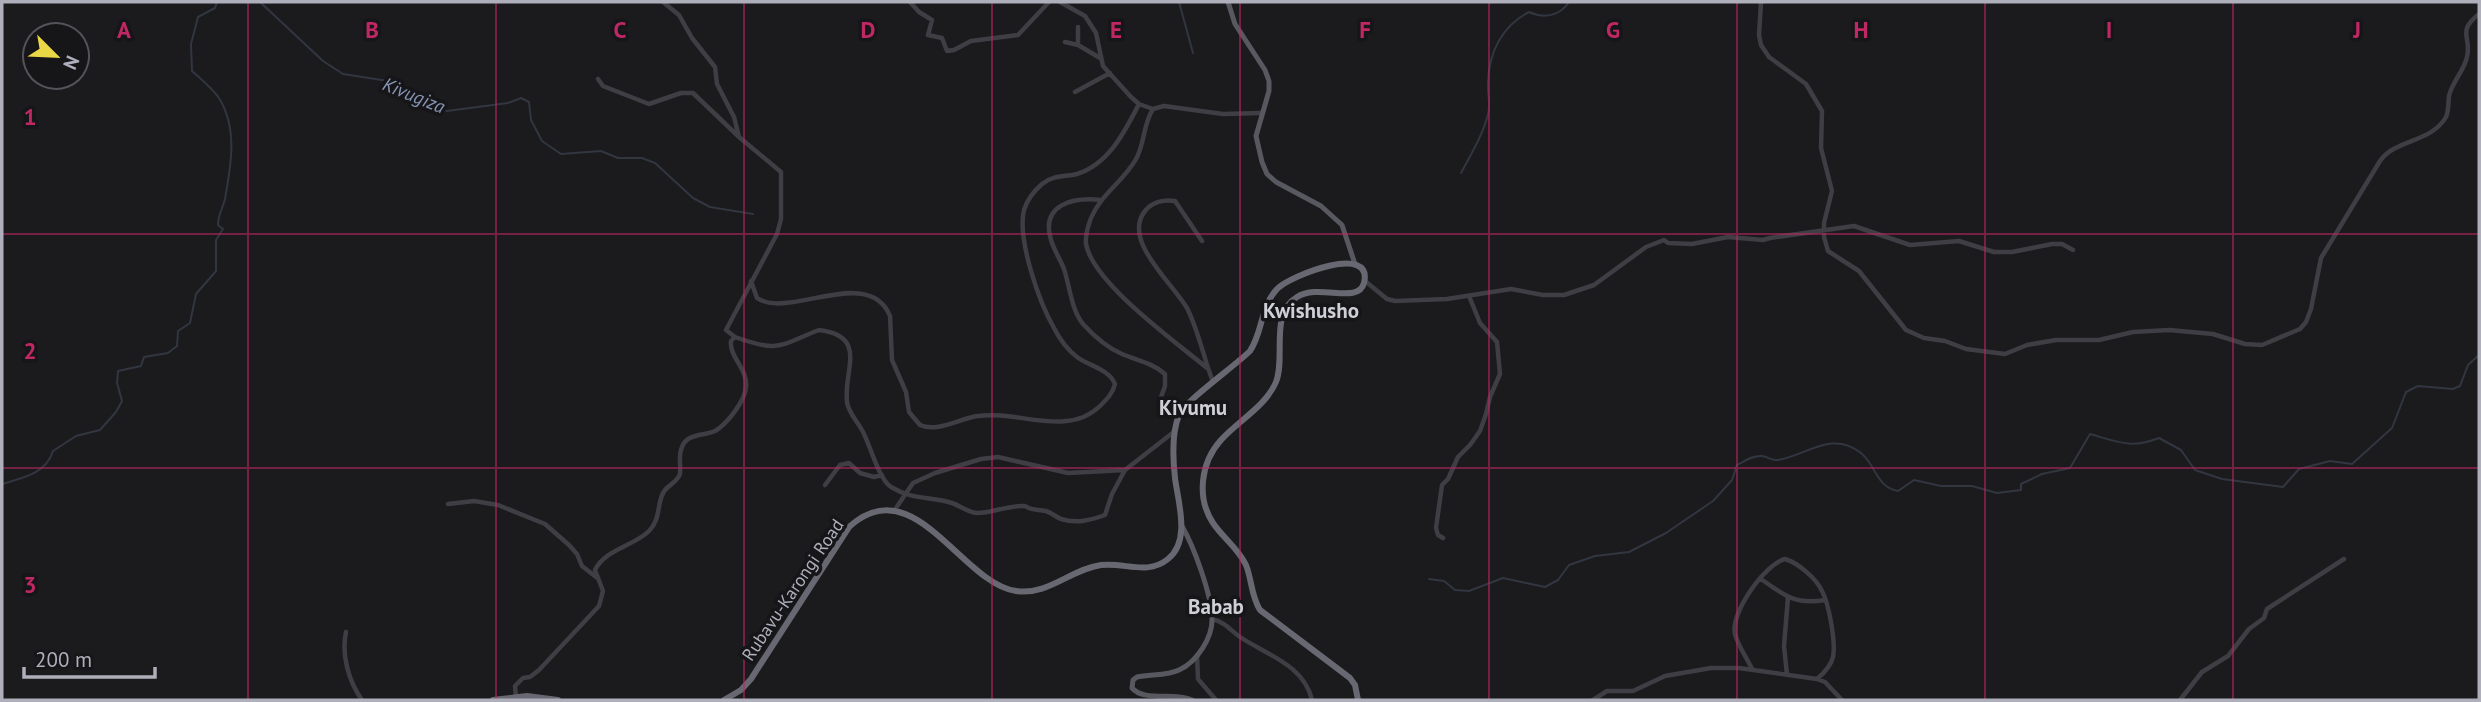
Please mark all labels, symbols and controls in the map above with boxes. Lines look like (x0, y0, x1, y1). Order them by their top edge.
text: A (117, 15, 131, 44)
text: B (365, 15, 379, 44)
text: C (614, 15, 627, 44)
text: D (861, 15, 875, 44)
text: E (1110, 15, 1122, 44)
text: F (1359, 15, 1371, 44)
text: G (1606, 15, 1620, 44)
text: H (1854, 15, 1868, 44)
text: I (2106, 15, 2112, 44)
text: J (2352, 15, 2361, 44)
north arrow (21, 21, 91, 91)
text: N (58, 52, 85, 73)
water label: Kivugiza (379, 72, 449, 119)
text: 1 (23, 102, 37, 131)
district label: Kwishusho (1263, 297, 1359, 324)
text: 2 (23, 336, 37, 365)
district label: Kivumu (1159, 394, 1227, 421)
street label: Rubavu-Karongi Road (737, 514, 849, 665)
text: 3 (23, 570, 37, 599)
district label: Babab (1188, 593, 1244, 620)
scale bar (24, 636, 156, 680)
text: 200 m (35, 646, 92, 673)

